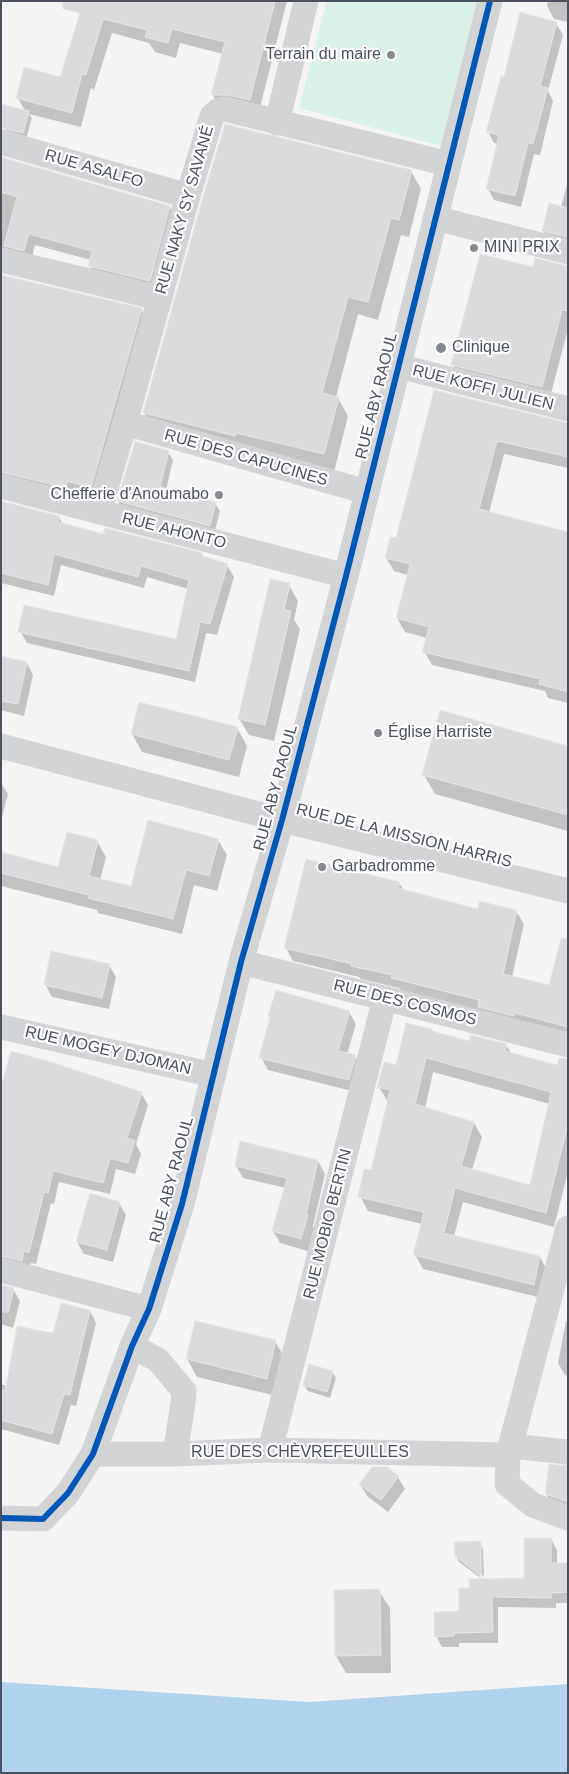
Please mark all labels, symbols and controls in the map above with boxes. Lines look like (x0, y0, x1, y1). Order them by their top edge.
place label: Terrain du maire (265, 45, 381, 65)
marker: Terrain du maire (385, 49, 397, 61)
street label: RUE NAKY SY SAVANÉ (152, 123, 218, 297)
street label: RUE ASALFO (43, 146, 145, 192)
place label: MINI PRIX (484, 238, 560, 258)
marker: MINI PRIX (468, 242, 480, 254)
street label: RUE ABY RAOUL (352, 331, 402, 461)
place label: Clinique (452, 338, 510, 358)
marker: Clinique (434, 341, 448, 355)
street label: RUE KOFFI JULIEN (410, 361, 556, 415)
street label: RUE DES CAPUCINES (162, 425, 330, 491)
place label: Chefferie d'Anoumabo (51, 485, 209, 505)
marker: Chefferie d'Anoumabo (213, 489, 225, 501)
street label: RUE AHONTO (120, 509, 228, 553)
street label: RUE ABY RAOUL (250, 723, 302, 853)
place label: Église Harriste (388, 723, 492, 743)
marker: Église Harriste (372, 727, 384, 739)
street label: RUE DE LA MISSION HARRIS (294, 800, 514, 872)
place label: Garbadromme (332, 857, 435, 877)
marker: Garbadromme (316, 861, 328, 873)
street label: RUE DES COSMOS (332, 976, 478, 1030)
street label: RUE MOGEY DJOMAN (23, 1023, 193, 1079)
street label: RUE ABY RAOUL (146, 1115, 198, 1245)
street label: RUE MOBIO BERTIN (300, 1147, 356, 1301)
street label: RUE DES CHÈVREFEUILLES (191, 1443, 409, 1463)

